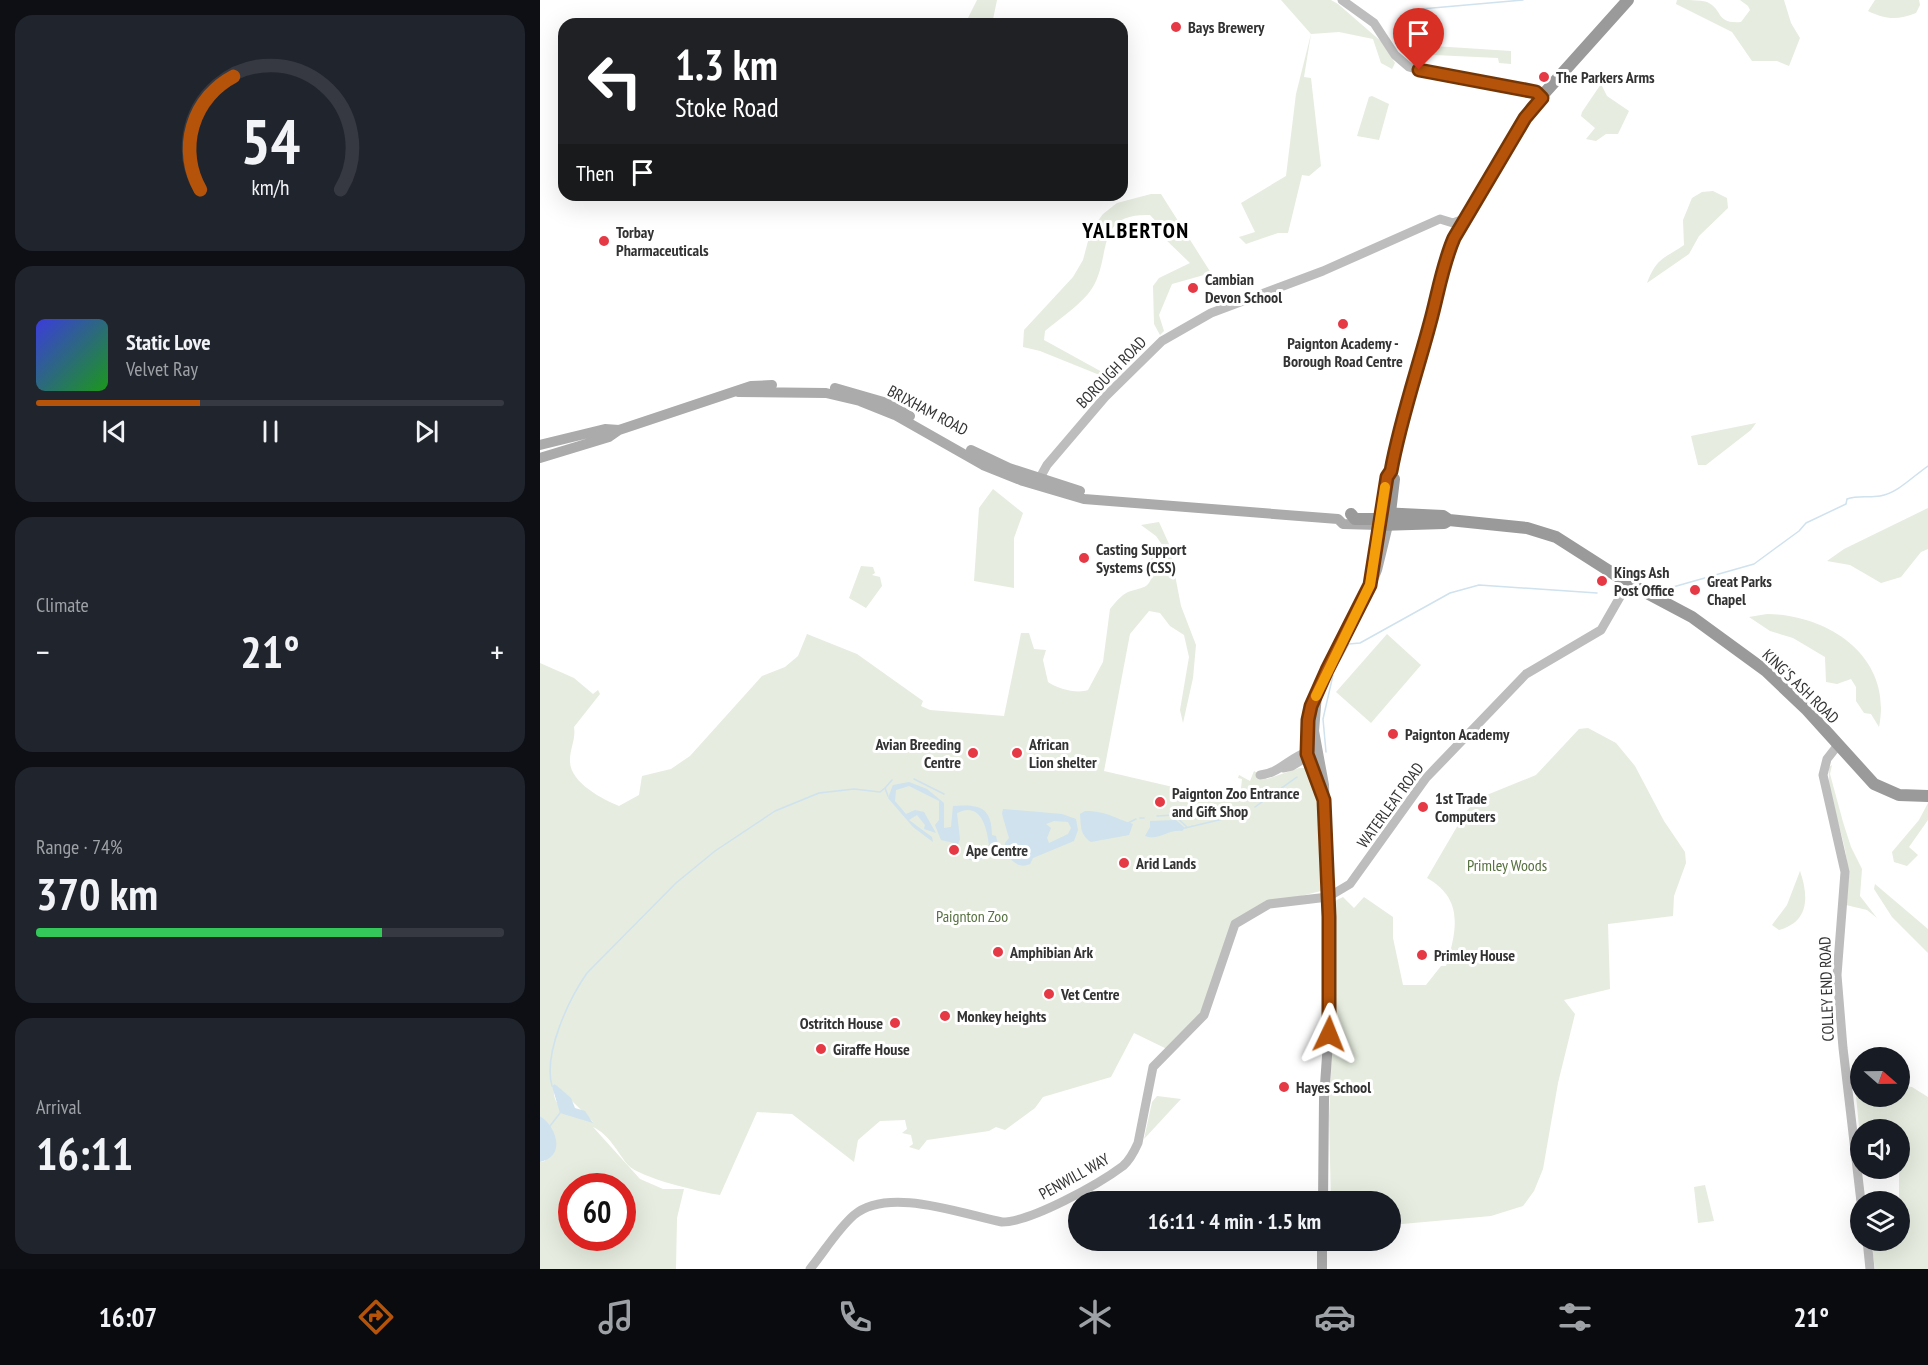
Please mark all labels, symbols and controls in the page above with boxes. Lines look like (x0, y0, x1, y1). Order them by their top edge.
pin (1393, 8, 1444, 70)
place label: Bays Brewery (1188, 17, 1265, 37)
icon: arrive (1402, 17, 1435, 50)
marker: Bays Brewery (1169, 20, 1183, 34)
text: 1.3 km (675, 37, 778, 92)
icon: left (576, 42, 654, 120)
place label: The Parkers Arms (1556, 67, 1655, 87)
marker: The Parkers Arms (1537, 70, 1551, 84)
text: Stoke Road (675, 90, 779, 124)
text: 54 (240, 100, 300, 181)
icon: arrive (626, 156, 659, 189)
text: Then (576, 159, 614, 187)
text: km/h (251, 173, 289, 201)
district label: YALBERTON (1081, 216, 1190, 244)
place label: Torbay Pharmaceuticals (616, 222, 709, 260)
marker: Torbay Pharmaceuticals (597, 234, 611, 248)
place label: Cambian Devon School (1205, 269, 1282, 307)
marker: Cambian Devon School (1186, 281, 1200, 295)
marker: Paignton Academy - Borough Road Centre (1336, 317, 1350, 331)
text: Static Love (126, 328, 211, 356)
street label: BOROUGH ROAD (1072, 332, 1150, 412)
place label: Paignton Academy - Borough Road Centre (1283, 333, 1403, 371)
text: Velvet Ray (126, 356, 198, 382)
street label: BRIXHAM ROAD (884, 380, 972, 440)
icon: previous (98, 415, 131, 448)
icon: pause (254, 415, 287, 448)
icon: next (410, 415, 443, 448)
place label: Casting Support Systems (CSS) (1096, 539, 1187, 577)
marker: Casting Support Systems (CSS) (1077, 551, 1091, 565)
place label: Kings Ash Post Office (1614, 562, 1674, 600)
place label: Great Parks Chapel (1707, 571, 1772, 609)
marker: Kings Ash Post Office (1595, 574, 1609, 588)
marker: Great Parks Chapel (1688, 583, 1702, 597)
text: Climate (36, 592, 89, 618)
text: 21° (240, 622, 300, 680)
text: − (36, 630, 50, 673)
text: + (490, 630, 504, 673)
street label: KING'S ASH ROAD (1759, 644, 1843, 728)
place label: Paignton Academy (1405, 724, 1510, 744)
marker: Paignton Academy (1386, 727, 1400, 741)
place label: Avian Breeding Centre (874, 734, 961, 772)
place label: African Lion shelter (1028, 734, 1097, 772)
marker: Avian Breeding Centre (966, 746, 980, 760)
marker: African Lion shelter (1010, 746, 1024, 760)
street label: WATERLEAT ROAD (1352, 758, 1428, 852)
place label: Paignton Zoo Entrance and Gift Shop (1172, 783, 1300, 821)
place label: 1st Trade Computers (1435, 788, 1496, 826)
marker: Paignton Zoo Entrance and Gift Shop (1153, 795, 1167, 809)
marker: 1st Trade Computers (1416, 800, 1430, 814)
text: Range · 74% (36, 834, 123, 860)
place label: Ape Centre (965, 840, 1028, 860)
marker: Ape Centre (947, 843, 961, 857)
place label: Arid Lands (1135, 853, 1196, 873)
park label: Primley Woods (1467, 855, 1547, 875)
marker: Arid Lands (1117, 856, 1131, 870)
text: 370 km (36, 864, 158, 922)
park label: Paignton Zoo (936, 906, 1008, 926)
street label: COLLEY END ROAD (1814, 936, 1838, 1042)
place label: Amphibian Ark (1009, 942, 1093, 962)
marker: Amphibian Ark (991, 945, 1005, 959)
place label: Primley House (1434, 945, 1515, 965)
marker: Primley House (1415, 948, 1429, 962)
place label: Vet Centre (1060, 984, 1120, 1004)
marker: Vet Centre (1042, 987, 1056, 1001)
position arrow (1297, 1002, 1361, 1066)
place label: Monkey heights (957, 1006, 1047, 1026)
marker: Monkey heights (938, 1009, 952, 1023)
place label: Ostritch House (800, 1013, 883, 1033)
marker: Ostritch House (888, 1016, 902, 1030)
place label: Giraffe House (833, 1039, 910, 1059)
marker: Giraffe House (814, 1042, 828, 1056)
north arrow (1850, 1047, 1910, 1107)
map controls (1850, 1047, 1910, 1251)
place label: Hayes School (1296, 1077, 1371, 1097)
marker: Hayes School (1277, 1080, 1291, 1094)
text: Arrival (36, 1094, 81, 1120)
button: sound (1850, 1119, 1910, 1179)
text: 16:11 (36, 1124, 133, 1182)
street label: PENWILL WAY (1035, 1148, 1113, 1203)
speed limit sign: 60 (558, 1173, 636, 1251)
button: layers (1850, 1191, 1910, 1251)
text: 16:11 · 4 min · 1.5 km (1148, 1207, 1321, 1235)
icon: directions (355, 1296, 397, 1338)
icon: music (595, 1296, 637, 1338)
icon: phone (834, 1296, 876, 1338)
icon: climate (1074, 1296, 1116, 1338)
icon: car (1314, 1296, 1356, 1338)
icon: filters (1554, 1296, 1596, 1338)
text: 16:07 (99, 1300, 157, 1334)
text: 21° (1793, 1300, 1829, 1334)

